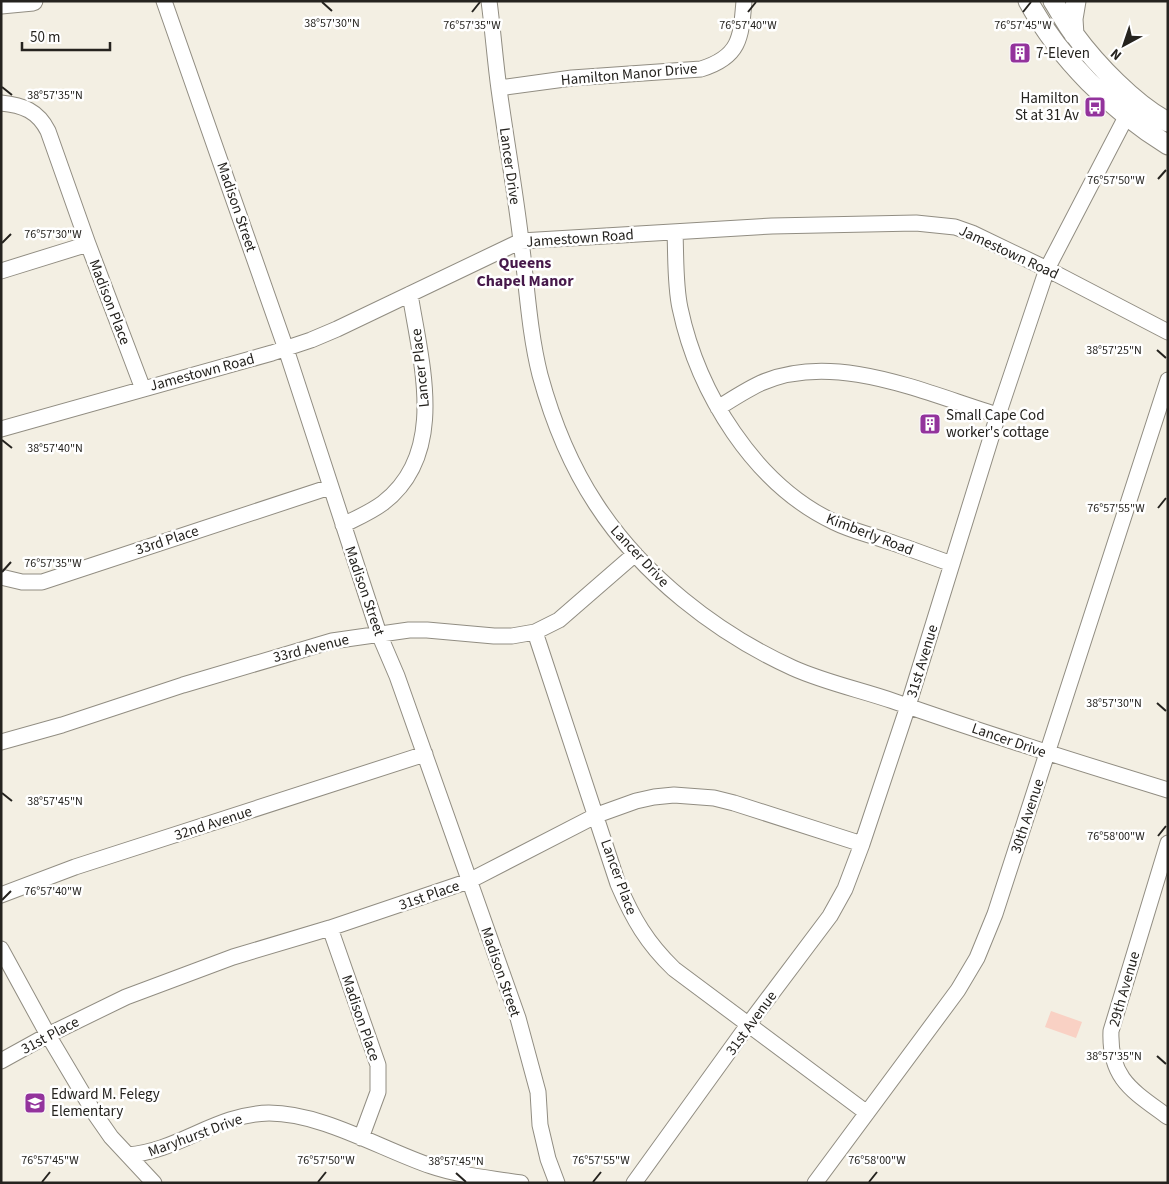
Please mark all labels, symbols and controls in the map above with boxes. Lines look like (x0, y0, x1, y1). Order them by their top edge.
text: 38°57'30"N (304, 15, 360, 32)
text: 76°57'35"W (443, 17, 501, 34)
text: 76°57'40"W (719, 17, 777, 34)
text: 76°57'45"W (994, 17, 1052, 34)
scale bar (22, 20, 110, 52)
north arrow (1099, 20, 1149, 70)
text: 50 m (30, 27, 60, 48)
building icon: 7-Eleven (1008, 41, 1032, 65)
place label: 7-Eleven (1036, 43, 1090, 64)
text: N (1106, 44, 1126, 65)
street label: Hamilton Manor Drive (560, 58, 698, 91)
text: 38°57'35"N (27, 87, 83, 104)
place label: Hamilton St at 31 Av (1015, 88, 1079, 126)
bus stop icon: Hamilton St at 31 Av (1083, 95, 1107, 119)
street label: Lancer Drive (494, 126, 525, 206)
street label: Madison Street (211, 159, 262, 255)
text: 76°57'50"W (1087, 172, 1145, 189)
street label: Jamestown Road (956, 220, 1062, 285)
street label: Jamestown Road (526, 224, 635, 253)
text: 76°57'30"W (24, 226, 82, 243)
district label: Queens Chapel Manor (476, 252, 574, 292)
street label: Madison Place (84, 256, 135, 348)
street label: Lancer Place (406, 328, 435, 408)
text: 38°57'25"N (1086, 342, 1142, 359)
street label: Jamestown Road (147, 348, 257, 397)
place label: Small Cape Cod worker's cottage (946, 405, 1049, 443)
building icon: Small Cape Cod worker's cottage (918, 412, 942, 436)
text: 38°57'40"N (27, 440, 83, 457)
text: 76°57'55"W (1087, 500, 1145, 517)
street label: Kimberly Road (823, 508, 916, 561)
street label: 33rd Place (133, 520, 201, 561)
street label: Lancer Drive (605, 521, 674, 592)
street label: Madison Street (339, 543, 390, 639)
text: 76°57'35"W (24, 555, 82, 572)
street label: 31st Avenue (901, 622, 944, 700)
street label: 33rd Avenue (271, 629, 351, 668)
text: 38°57'30"N (1086, 695, 1142, 712)
street label: Lancer Drive (969, 718, 1049, 763)
street label: 30th Avenue (1006, 776, 1049, 856)
text: 38°57'45"N (27, 793, 83, 810)
street label: 32nd Avenue (172, 801, 255, 846)
text: 76°58'00"W (1087, 828, 1145, 845)
street label: Lancer Place (595, 836, 642, 918)
street label: 31st Place (396, 875, 462, 916)
text: 76°57'40"W (24, 883, 82, 900)
street label: Madison Street (475, 924, 526, 1020)
street label: 29th Avenue (1104, 949, 1145, 1029)
street label: Madison Place (336, 972, 385, 1064)
street label: 31st Avenue (721, 987, 782, 1060)
street label: 31st Place (18, 1011, 83, 1059)
text: 38°57'35"N (1086, 1048, 1142, 1065)
place label: Edward M. Felegy Elementary (51, 1084, 160, 1122)
school or university icon: Edward M. Felegy Elementary (23, 1091, 47, 1115)
street label: Maryhurst Drive (145, 1109, 245, 1162)
text: 76°57'45"W (21, 1152, 79, 1169)
text: 76°57'50"W (297, 1152, 355, 1169)
text: 76°57'55"W (572, 1152, 630, 1169)
text: 76°58'00"W (848, 1152, 906, 1169)
text: 38°57'45"N (428, 1153, 484, 1170)

